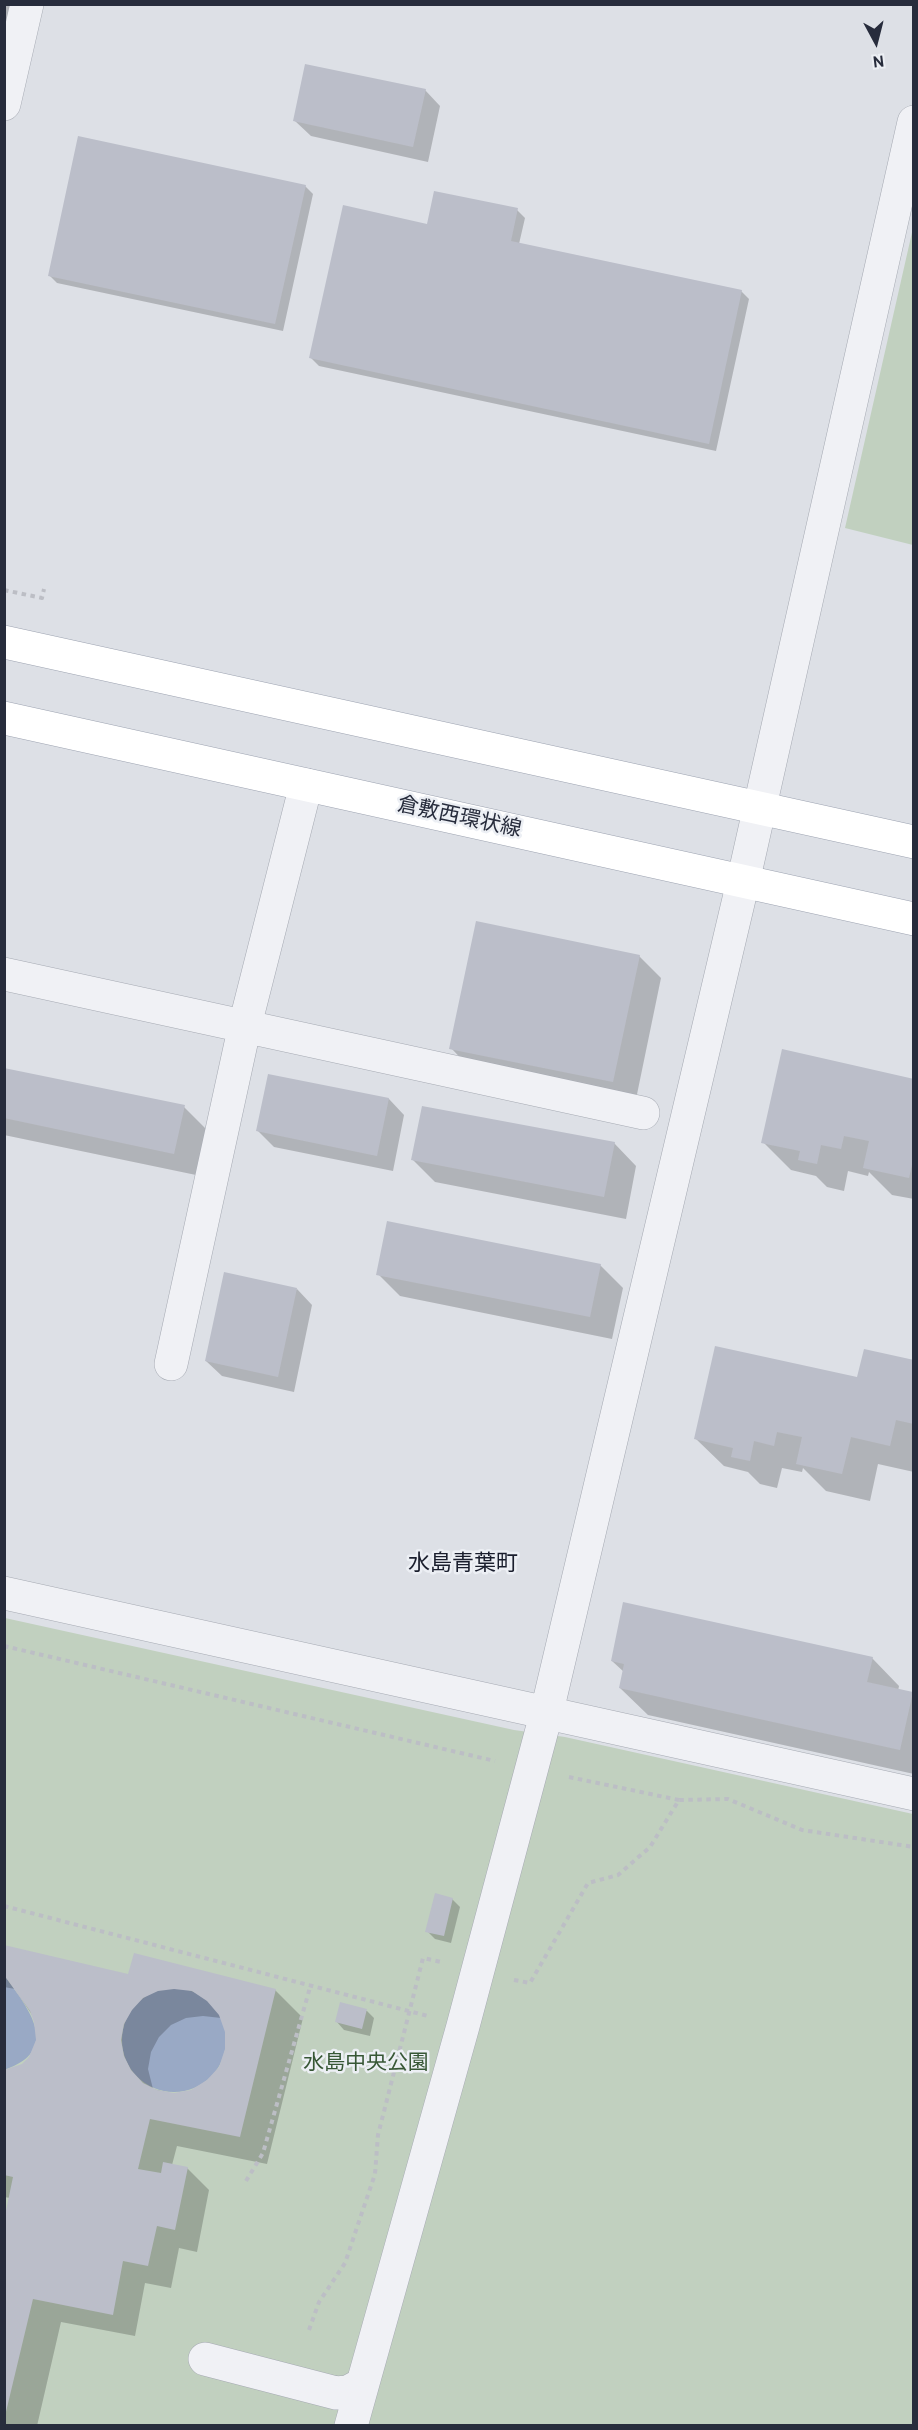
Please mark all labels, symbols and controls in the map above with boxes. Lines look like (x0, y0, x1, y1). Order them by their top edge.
north arrow (846, 12, 906, 72)
text: N (871, 49, 885, 70)
street label: 倉敷西環状線 (395, 794, 523, 844)
district label: 水島青葉町 (408, 1553, 518, 1579)
park label: 水島中央公園 (303, 2052, 429, 2078)

